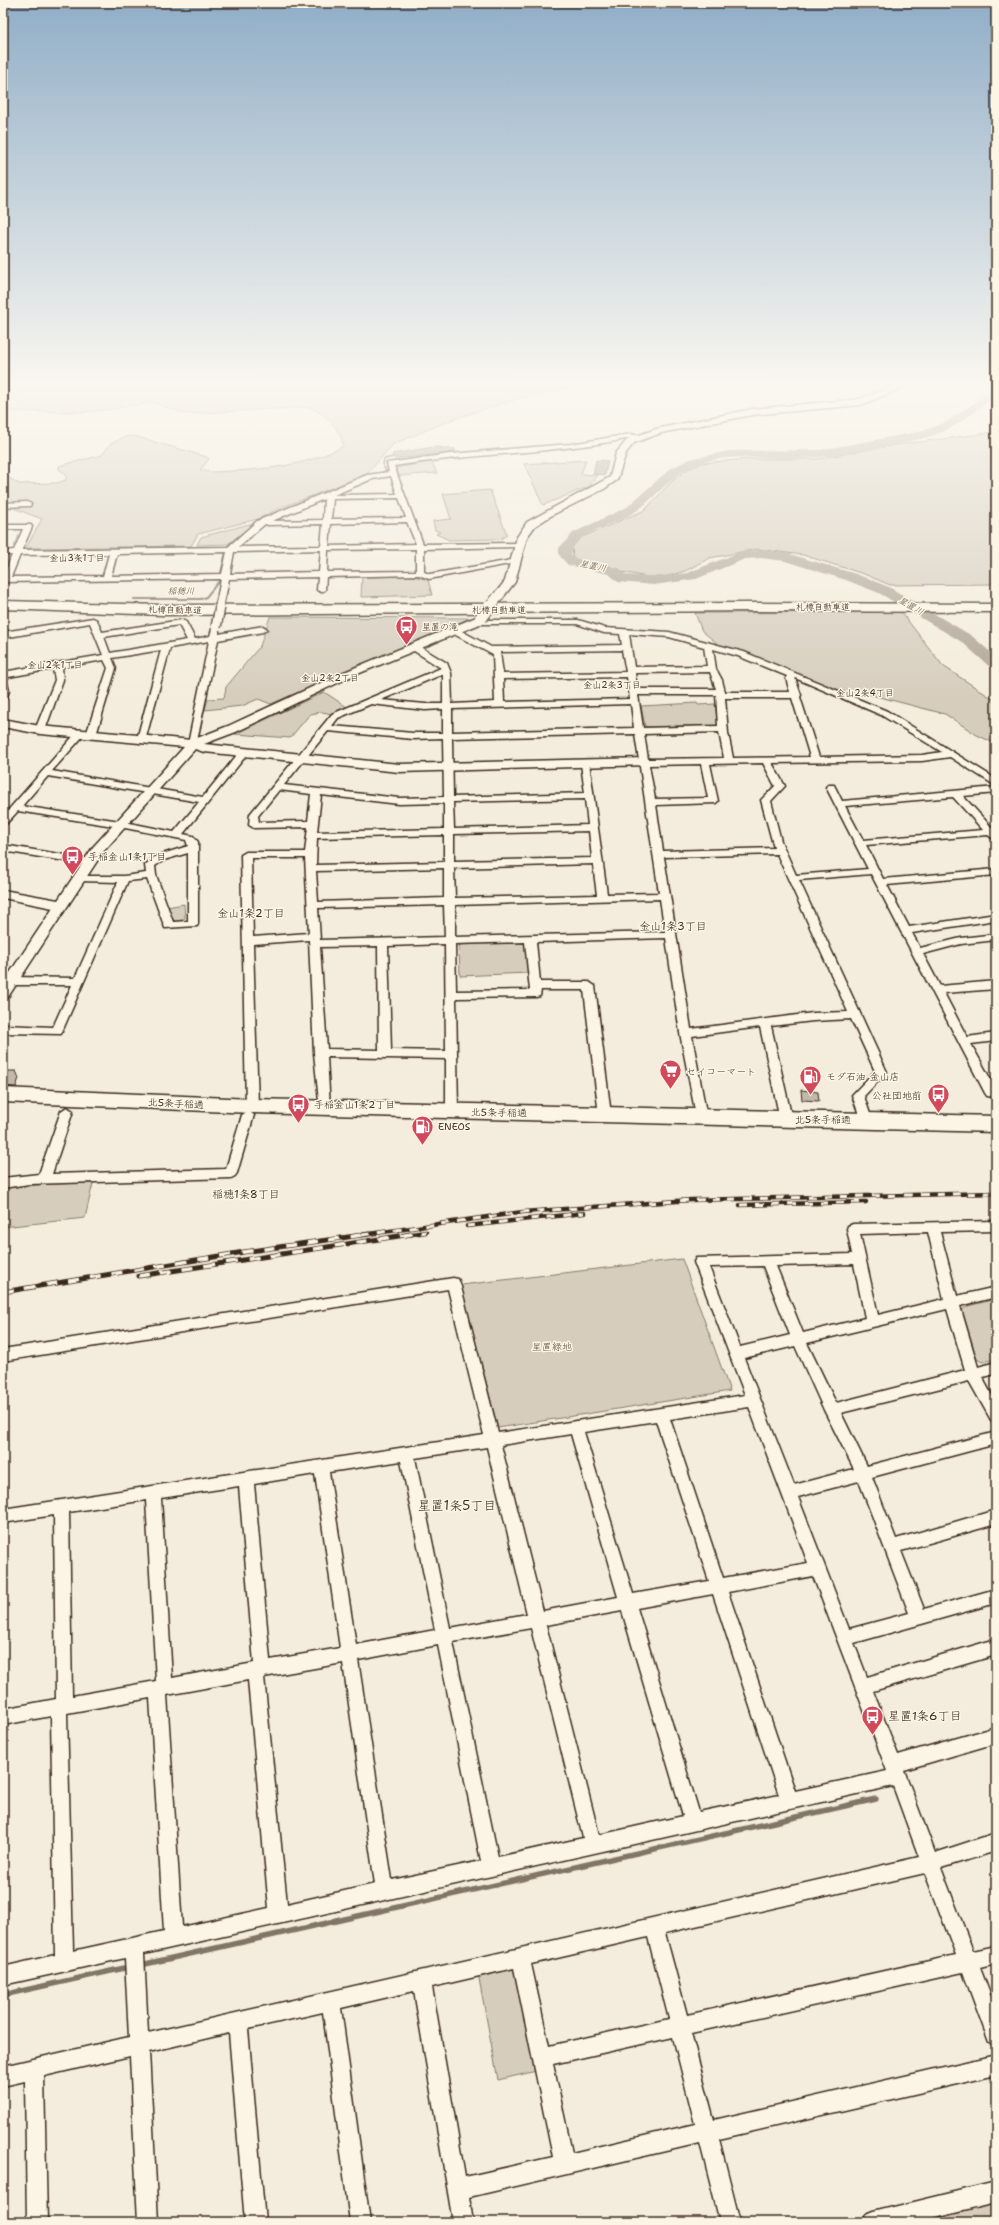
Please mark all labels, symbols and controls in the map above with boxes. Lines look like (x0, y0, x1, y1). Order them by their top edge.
district label: 金山3条1丁目 (49, 552, 105, 564)
water label: 星置川 (579, 558, 607, 574)
water label: 稲穂川 (167, 585, 195, 597)
water label: 星置川 (896, 594, 926, 618)
street label: 札樽自動車道 (796, 601, 850, 613)
street label: 札樽自動車道 (148, 604, 202, 616)
street label: 札樽自動車道 (472, 604, 526, 616)
bus stop icon: 星置の滝 (394, 614, 420, 647)
place label: 星置の滝 (422, 621, 458, 633)
district label: 金山2条1丁目 (27, 659, 83, 671)
district label: 金山2条2丁目 (301, 672, 359, 684)
district label: 金山2条3丁目 (583, 679, 641, 691)
district label: 金山2条4丁目 (836, 687, 894, 699)
bus stop icon: 手稲金山1条1丁目 (59, 843, 85, 876)
place label: 手稲金山1条1丁目 (88, 850, 166, 863)
district label: 金山1条2丁目 (217, 906, 285, 921)
district label: 金山1条3丁目 (639, 919, 707, 934)
supermarket icon: セイコーマート (658, 1058, 684, 1091)
fuel station icon: モダ石油 金山店 (797, 1063, 823, 1096)
place label: セイコーマート (686, 1065, 756, 1078)
place label: モダ石油 金山店 (826, 1070, 899, 1083)
bus stop icon: 公社団地前 (925, 1082, 951, 1115)
place label: 公社団地前 (872, 1089, 922, 1102)
bus stop icon: 手稲金山1条2丁目 (286, 1091, 312, 1124)
street label: 北5条手稲通 (148, 1096, 204, 1111)
place label: 手稲金山1条2丁目 (314, 1098, 395, 1111)
street label: 北5条手稲通 (471, 1106, 527, 1119)
fuel station icon: ENEOS (410, 1113, 436, 1146)
street label: 北5条手稲通 (795, 1113, 851, 1126)
place label: ENEOS (438, 1120, 471, 1133)
district label: 稲穂1条8丁目 (212, 1187, 280, 1202)
park label: 星置緑地 (532, 1340, 572, 1353)
district label: 星置1条5丁目 (418, 1497, 496, 1514)
bus stop icon: 星置1条6丁目 (860, 1703, 886, 1736)
place label: 星置1条6丁目 (888, 1708, 961, 1724)

